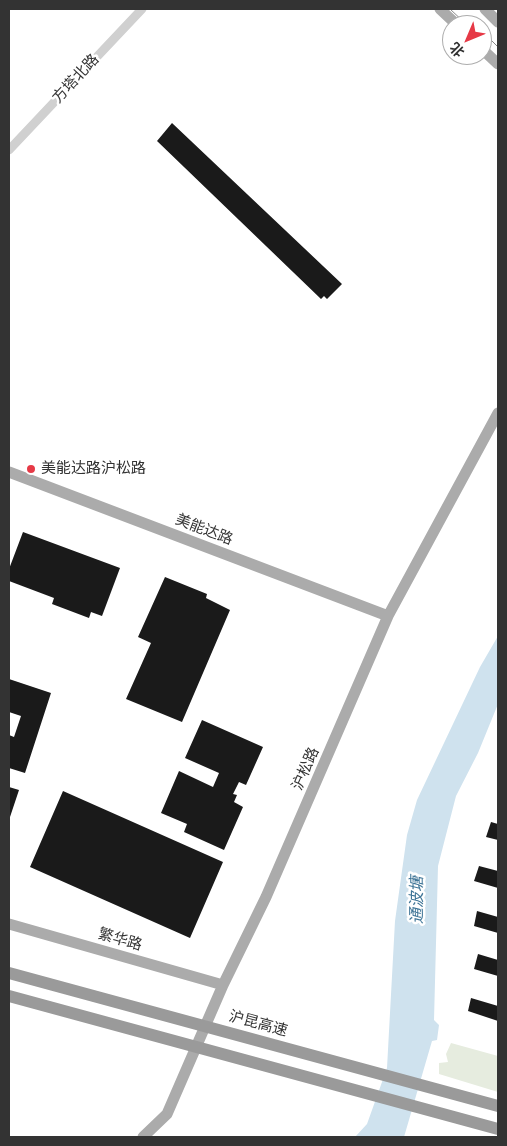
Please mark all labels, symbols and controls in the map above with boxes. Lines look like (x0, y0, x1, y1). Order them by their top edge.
north arrow (442, 15, 492, 65)
text: 北 (446, 39, 468, 61)
street label: 方塔北路 (49, 51, 103, 107)
place label: 美能达路沪松路 (41, 460, 146, 478)
marker: 美能达路沪松路 (25, 463, 37, 475)
street label: 美能达路 (173, 511, 235, 549)
street label: 沪松路 (289, 745, 323, 793)
water label: 通波塘 (408, 876, 428, 924)
street label: 繁华路 (96, 925, 144, 955)
street label: 沪昆高速 (227, 1008, 289, 1040)

